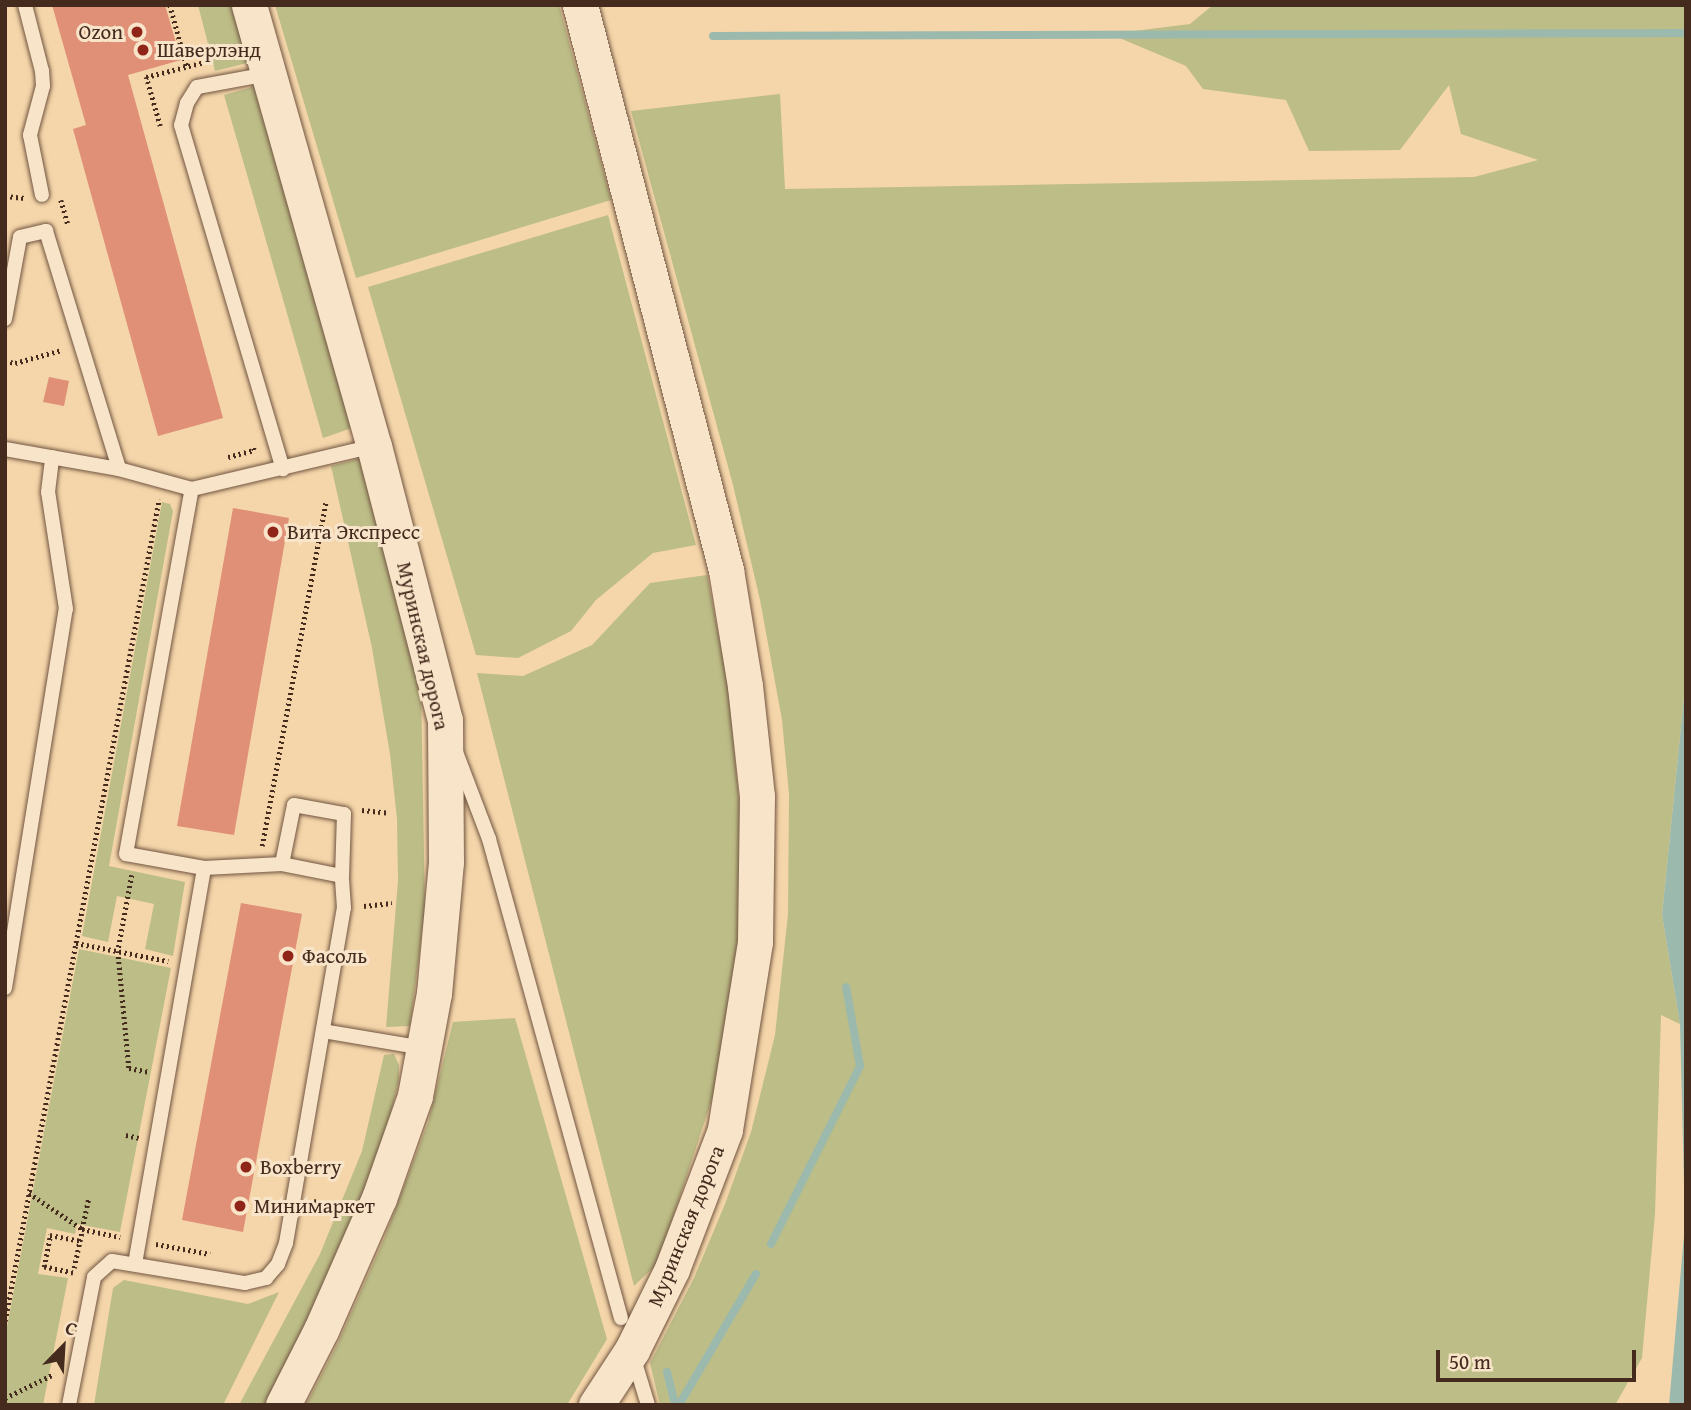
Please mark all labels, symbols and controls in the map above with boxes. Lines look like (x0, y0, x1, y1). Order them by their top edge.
place label: Ozon (79, 19, 123, 45)
marker: Ozon (129, 24, 145, 40)
place label: Шаверлэнд (157, 37, 261, 63)
marker: Шаверлэнд (135, 42, 151, 58)
place label: Вита Экспресс (287, 519, 420, 545)
marker: Вита Экспресс (265, 524, 281, 540)
street label: Муринская дорога (391, 559, 455, 733)
place label: Фасоль (302, 943, 367, 969)
marker: Фасоль (280, 948, 296, 964)
street label: Муринская дорога (642, 1142, 730, 1310)
place label: Boxberry (260, 1154, 341, 1180)
marker: Boxberry (238, 1159, 254, 1175)
place label: Минимаркет (254, 1193, 375, 1219)
marker: Минимаркет (232, 1198, 248, 1214)
north arrow (28, 1312, 98, 1382)
text: С (61, 1313, 82, 1343)
scale bar (1439, 1336, 1638, 1380)
text: 50 m (1449, 1346, 1491, 1377)

